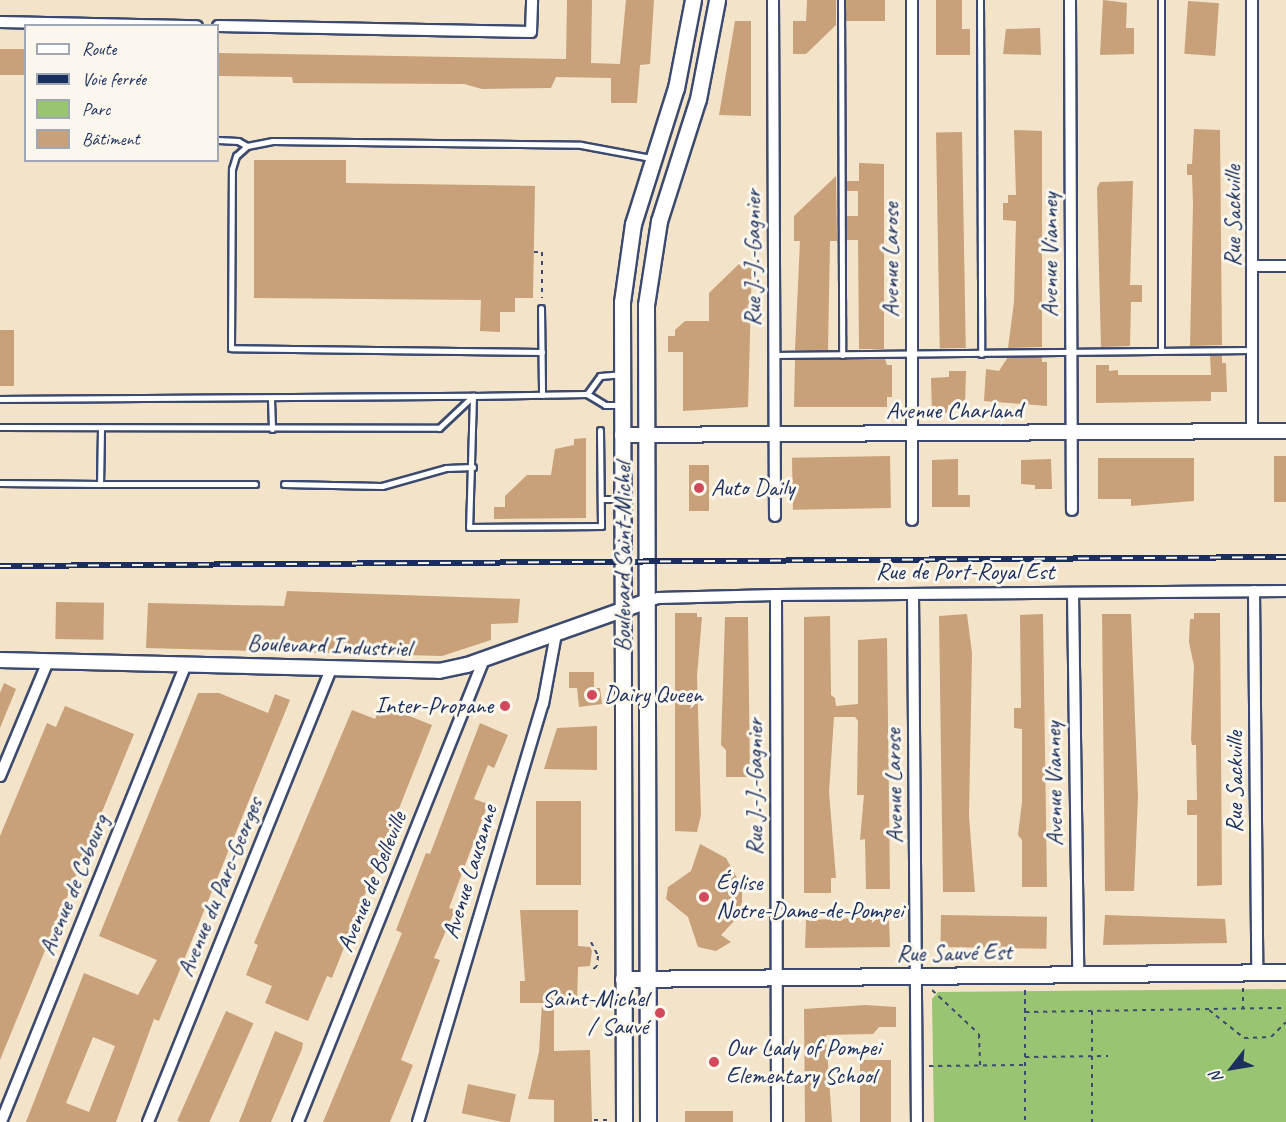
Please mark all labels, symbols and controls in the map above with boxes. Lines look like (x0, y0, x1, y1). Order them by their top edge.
legend (24, 24, 219, 162)
text: Route (82, 38, 116, 60)
text: Voie ferrée (82, 68, 146, 90)
text: Parc (82, 98, 110, 120)
text: Bâtiment (82, 128, 140, 150)
street label: Rue Sackville (1219, 165, 1247, 267)
street label: Rue J.-J.-Gagnier (739, 190, 767, 326)
street label: Avenue Vianney (1036, 193, 1064, 317)
street label: Avenue Larose (877, 203, 905, 317)
street label: Avenue Charland (886, 397, 1022, 425)
street label: Boulevard Saint-Michel (609, 462, 637, 652)
place label: Auto Daily (711, 474, 795, 502)
marker: Auto Daily (692, 481, 706, 495)
street label: Rue de Port-Royal Est (876, 558, 1054, 586)
street label: Boulevard Industriel (247, 629, 411, 663)
place label: Dairy Queen (604, 681, 703, 709)
marker: Dairy Queen (585, 688, 599, 702)
place label: Inter-Propane (375, 692, 493, 720)
marker: Inter-Propane (498, 699, 512, 713)
street label: Rue J.-J.-Gagnier (741, 719, 769, 855)
street label: Avenue Vianney (1039, 722, 1069, 846)
street label: Avenue Larose (879, 728, 909, 844)
street label: Rue Sackville (1221, 731, 1249, 833)
street label: Avenue du Parc-Georges (171, 793, 269, 981)
street label: Avenue Lausanne (436, 802, 504, 942)
street label: Avenue de Belleville (331, 808, 413, 956)
street label: Avenue de Cobourg (33, 811, 115, 959)
place label: Église Notre-Dame-de-Pompei (716, 869, 903, 925)
marker: Église Notre-Dame-de-Pompei (697, 890, 711, 904)
street label: Rue Sauvé Est (896, 938, 1012, 968)
place label: Saint-Michel / Sauvé (542, 985, 648, 1041)
marker: Saint-Michel / Sauvé (653, 1006, 667, 1020)
place label: Our Lady of Pompei Elementary School (726, 1034, 880, 1090)
north arrow (1202, 1038, 1262, 1098)
marker: Our Lady of Pompei Elementary School (707, 1055, 721, 1069)
text: N (1205, 1068, 1228, 1087)

